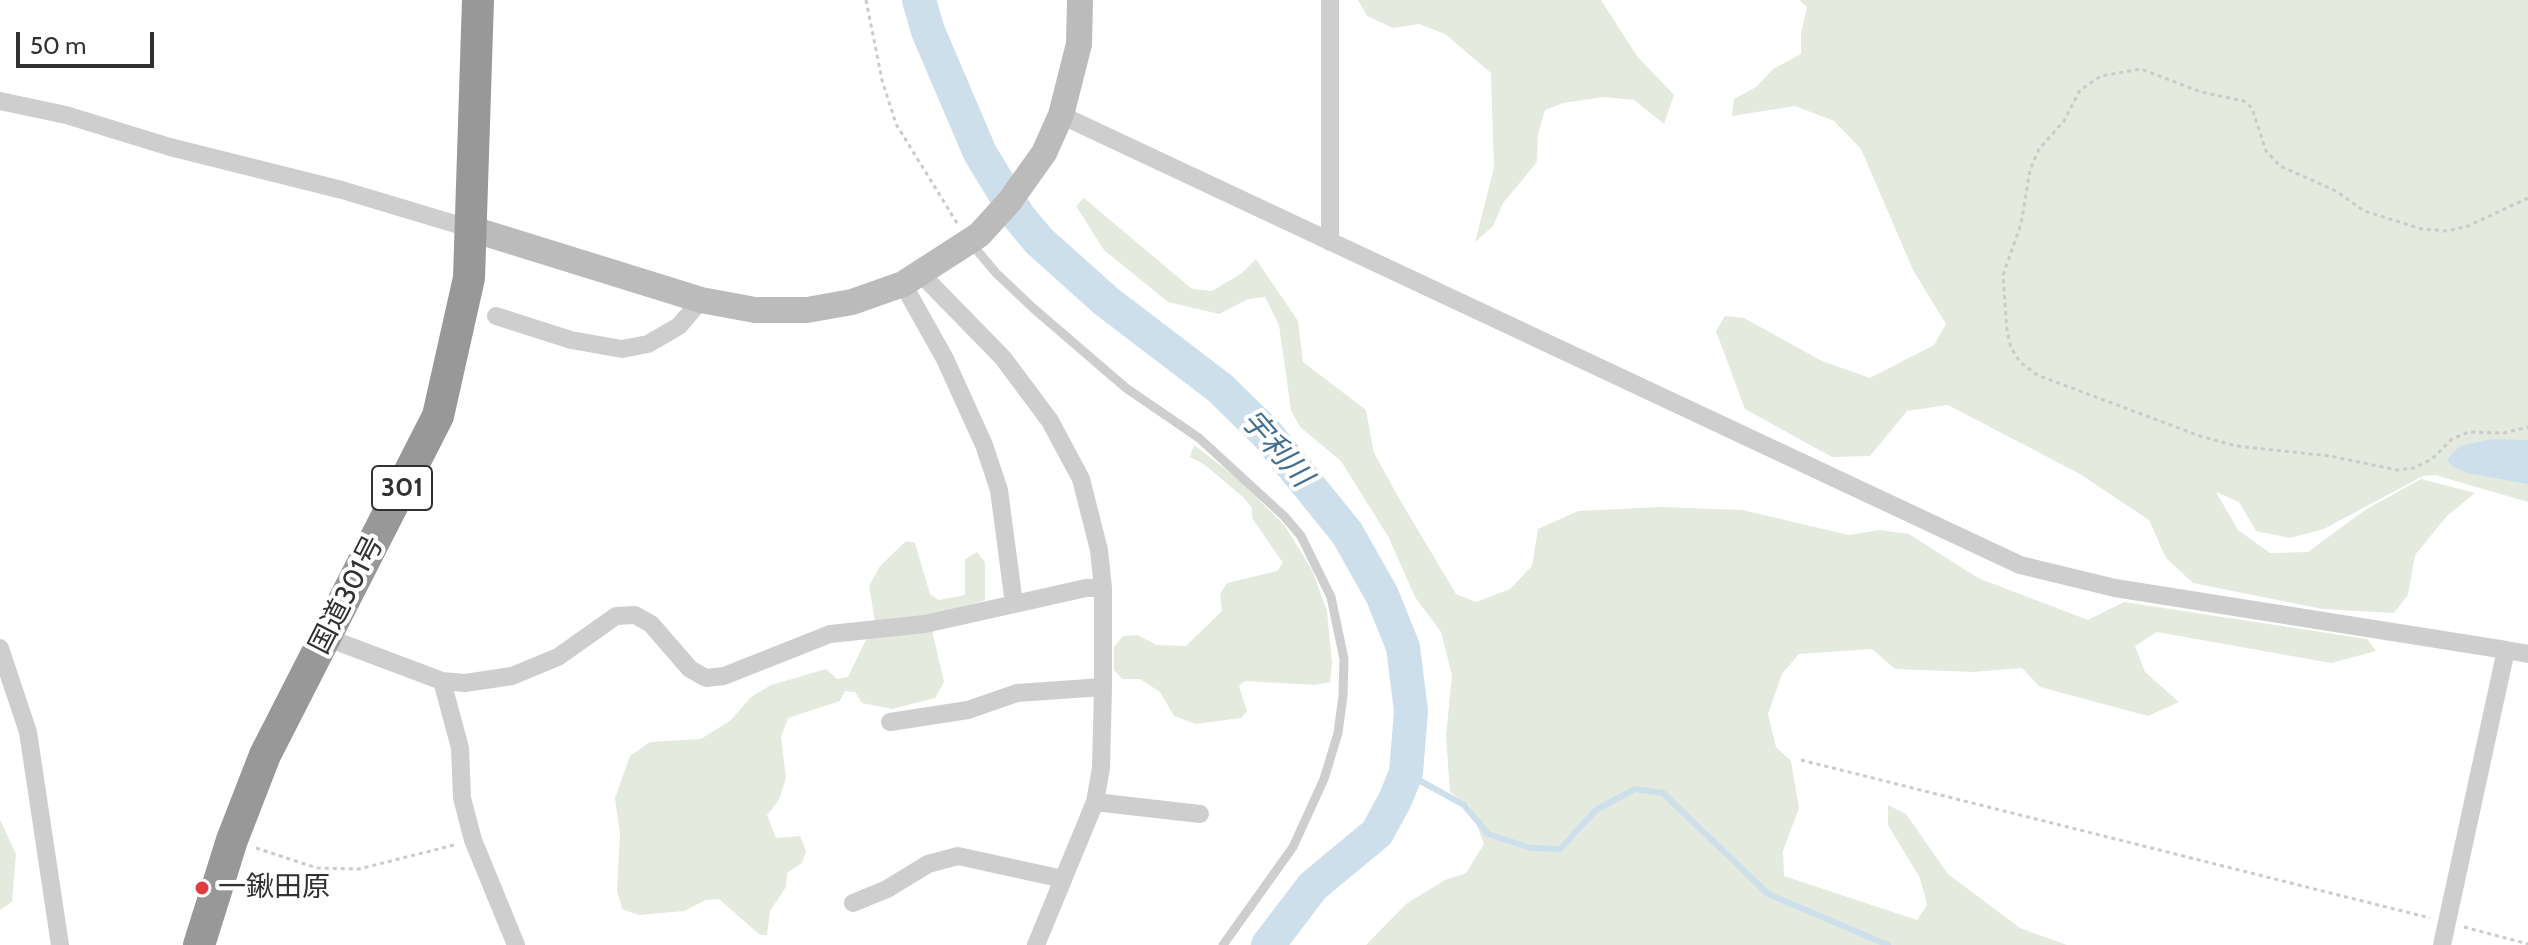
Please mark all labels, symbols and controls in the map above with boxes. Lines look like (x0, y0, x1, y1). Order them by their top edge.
scale bar (20, 16, 158, 66)
text: 50 m (30, 31, 86, 60)
water label: 宇利川 (1233, 403, 1319, 495)
road number: 301 (372, 466, 432, 510)
street label: 国道301号 (303, 530, 391, 660)
place label: 一鍬田原 (218, 871, 330, 905)
marker: 一鍬田原 (193, 879, 211, 897)

